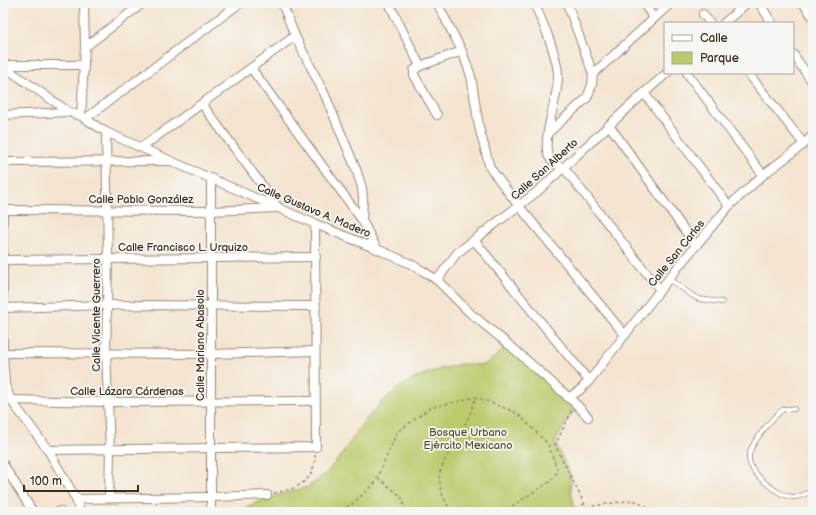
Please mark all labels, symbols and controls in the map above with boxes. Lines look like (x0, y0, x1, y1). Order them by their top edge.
legend (664, 22, 794, 74)
text: Calle (700, 31, 728, 46)
text: Parque (700, 51, 739, 66)
street label: Calle San Alberto (508, 136, 580, 203)
street label: Calle Gustavo A. Madero (255, 181, 373, 240)
street label: Calle Pablo González (88, 193, 194, 206)
street label: Calle San Carlos (645, 217, 708, 289)
street label: Calle Francisco L. Urquizo (118, 241, 248, 254)
street label: Calle Vicente Guerrero (90, 258, 103, 372)
street label: Calle Mariano Abasolo (194, 289, 207, 401)
street label: Calle Lázaro Cárdenas (70, 385, 184, 398)
park label: Bosque Urbano Ejército Mexicano (423, 426, 513, 452)
scale bar (24, 467, 138, 493)
text: 100 m (30, 474, 62, 489)

